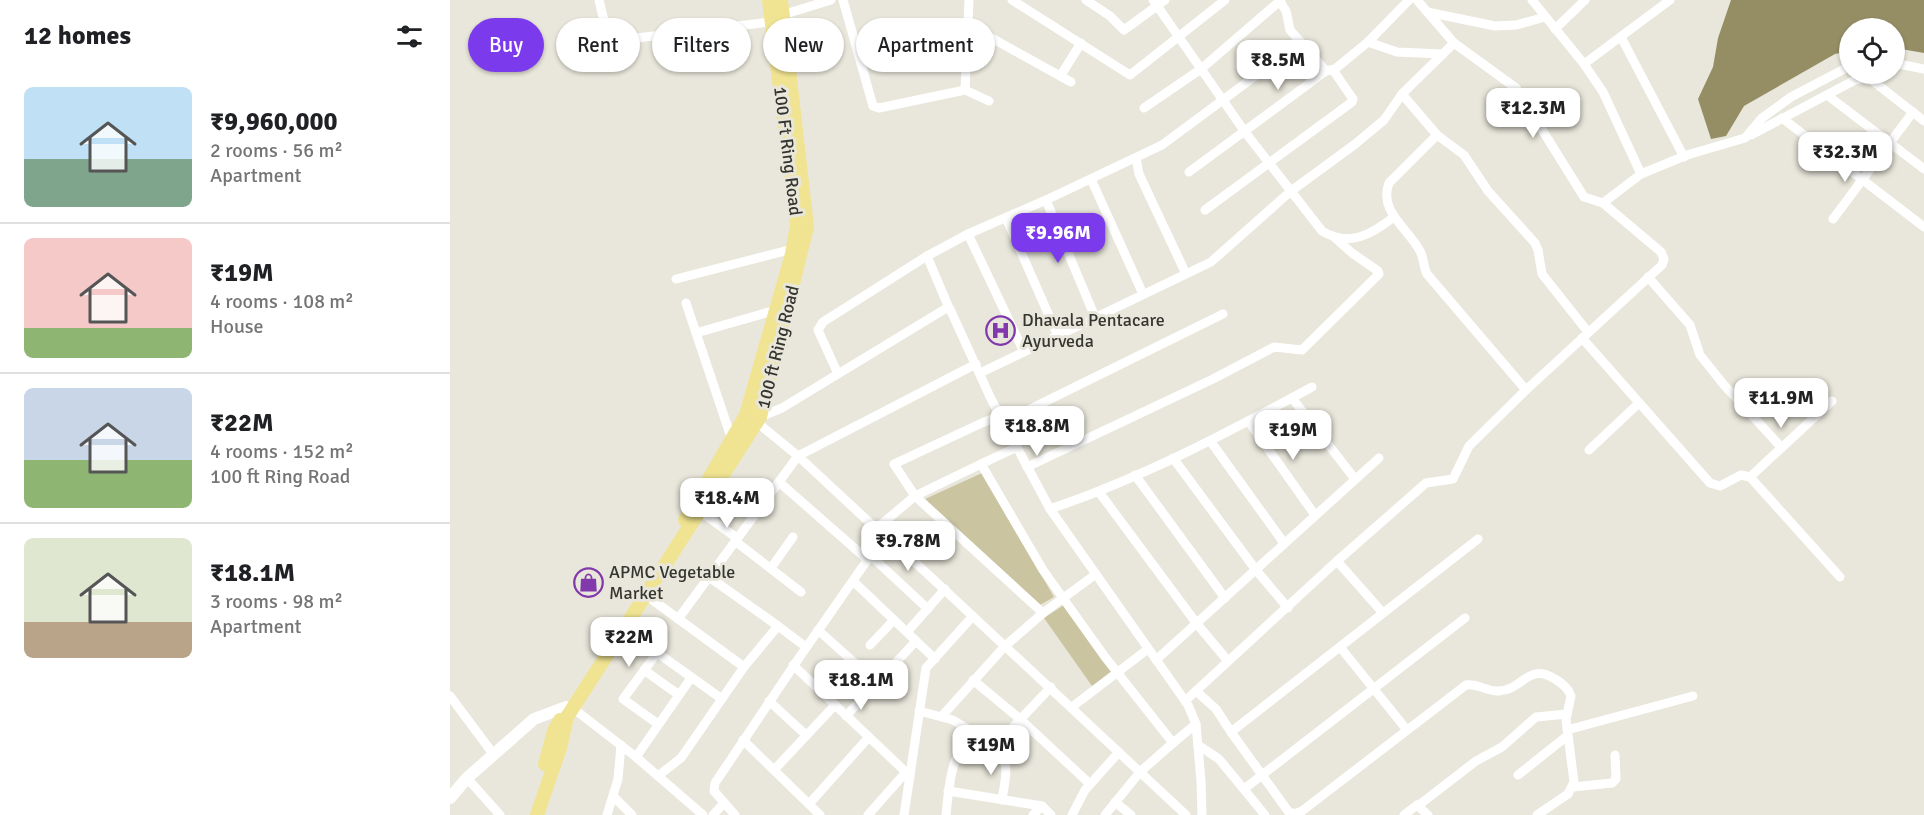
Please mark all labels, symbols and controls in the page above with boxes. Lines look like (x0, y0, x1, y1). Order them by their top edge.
chip: Buy (468, 18, 544, 72)
chip: Rent (556, 18, 640, 72)
chip: Filters (652, 18, 751, 72)
chip: New (763, 18, 844, 72)
chip: Apartment (856, 18, 995, 72)
map controls (1839, 18, 1905, 84)
button: locate (1839, 18, 1905, 84)
text: 12 homes (24, 20, 131, 52)
icon: filters (393, 20, 426, 53)
pin: ₹8.5M (1236, 40, 1320, 91)
text: ₹8.5M (1251, 47, 1305, 72)
street label: 100 Ft Ring Road (769, 85, 807, 217)
pin: ₹12.3M (1484, 88, 1582, 139)
text: ₹12.3M (1500, 95, 1566, 120)
text: ₹9,960,000 (210, 106, 338, 138)
icon: home (72, 111, 144, 183)
pin: ₹32.3M (1796, 132, 1894, 183)
text: 2 rooms · 56 m² (210, 138, 343, 163)
text: ₹32.3M (1812, 139, 1878, 164)
text: Apartment (210, 163, 302, 188)
pin: ₹9.96M (1009, 213, 1107, 264)
text: ₹9.96M (1025, 220, 1091, 245)
text: ₹19M (210, 257, 274, 289)
icon: home (72, 262, 144, 334)
street label: 100 ft Ring Road (752, 283, 804, 411)
text: 4 rooms · 108 m² (210, 289, 354, 314)
place label: Dhavala Pentacare Ayurveda (1022, 309, 1165, 352)
text: House (210, 314, 264, 339)
hospital icon: Dhavala Pentacare Ayurveda (985, 314, 1017, 346)
pin: ₹11.9M (1732, 378, 1830, 429)
text: ₹11.9M (1748, 385, 1814, 410)
pin: ₹18.8M (988, 406, 1086, 457)
text: ₹22M (210, 407, 274, 439)
pin: ₹19M (1257, 410, 1329, 461)
icon: home (72, 412, 144, 484)
text: ₹18.8M (1004, 413, 1070, 438)
text: ₹19M (1268, 417, 1318, 442)
text: 4 rooms · 152 m² (210, 439, 354, 464)
text: 100 ft Ring Road (210, 464, 350, 489)
pin: ₹18.4M (678, 478, 776, 529)
text: ₹18.4M (694, 485, 760, 510)
pin: ₹9.78M (859, 521, 957, 572)
text: ₹9.78M (875, 528, 941, 553)
text: ₹18.1M (210, 557, 295, 589)
place label: APMC Vegetable Market (609, 561, 735, 604)
icon: home (72, 562, 144, 634)
shop icon: APMC Vegetable Market (572, 566, 604, 598)
text: 3 rooms · 98 m² (210, 589, 343, 614)
text: Apartment (210, 614, 302, 639)
pin: ₹22M (593, 617, 665, 668)
text: ₹22M (604, 624, 654, 649)
pin: ₹18.1M (812, 660, 910, 711)
text: ₹18.1M (828, 667, 894, 692)
pin: ₹19M (955, 725, 1027, 776)
text: ₹19M (966, 732, 1016, 757)

